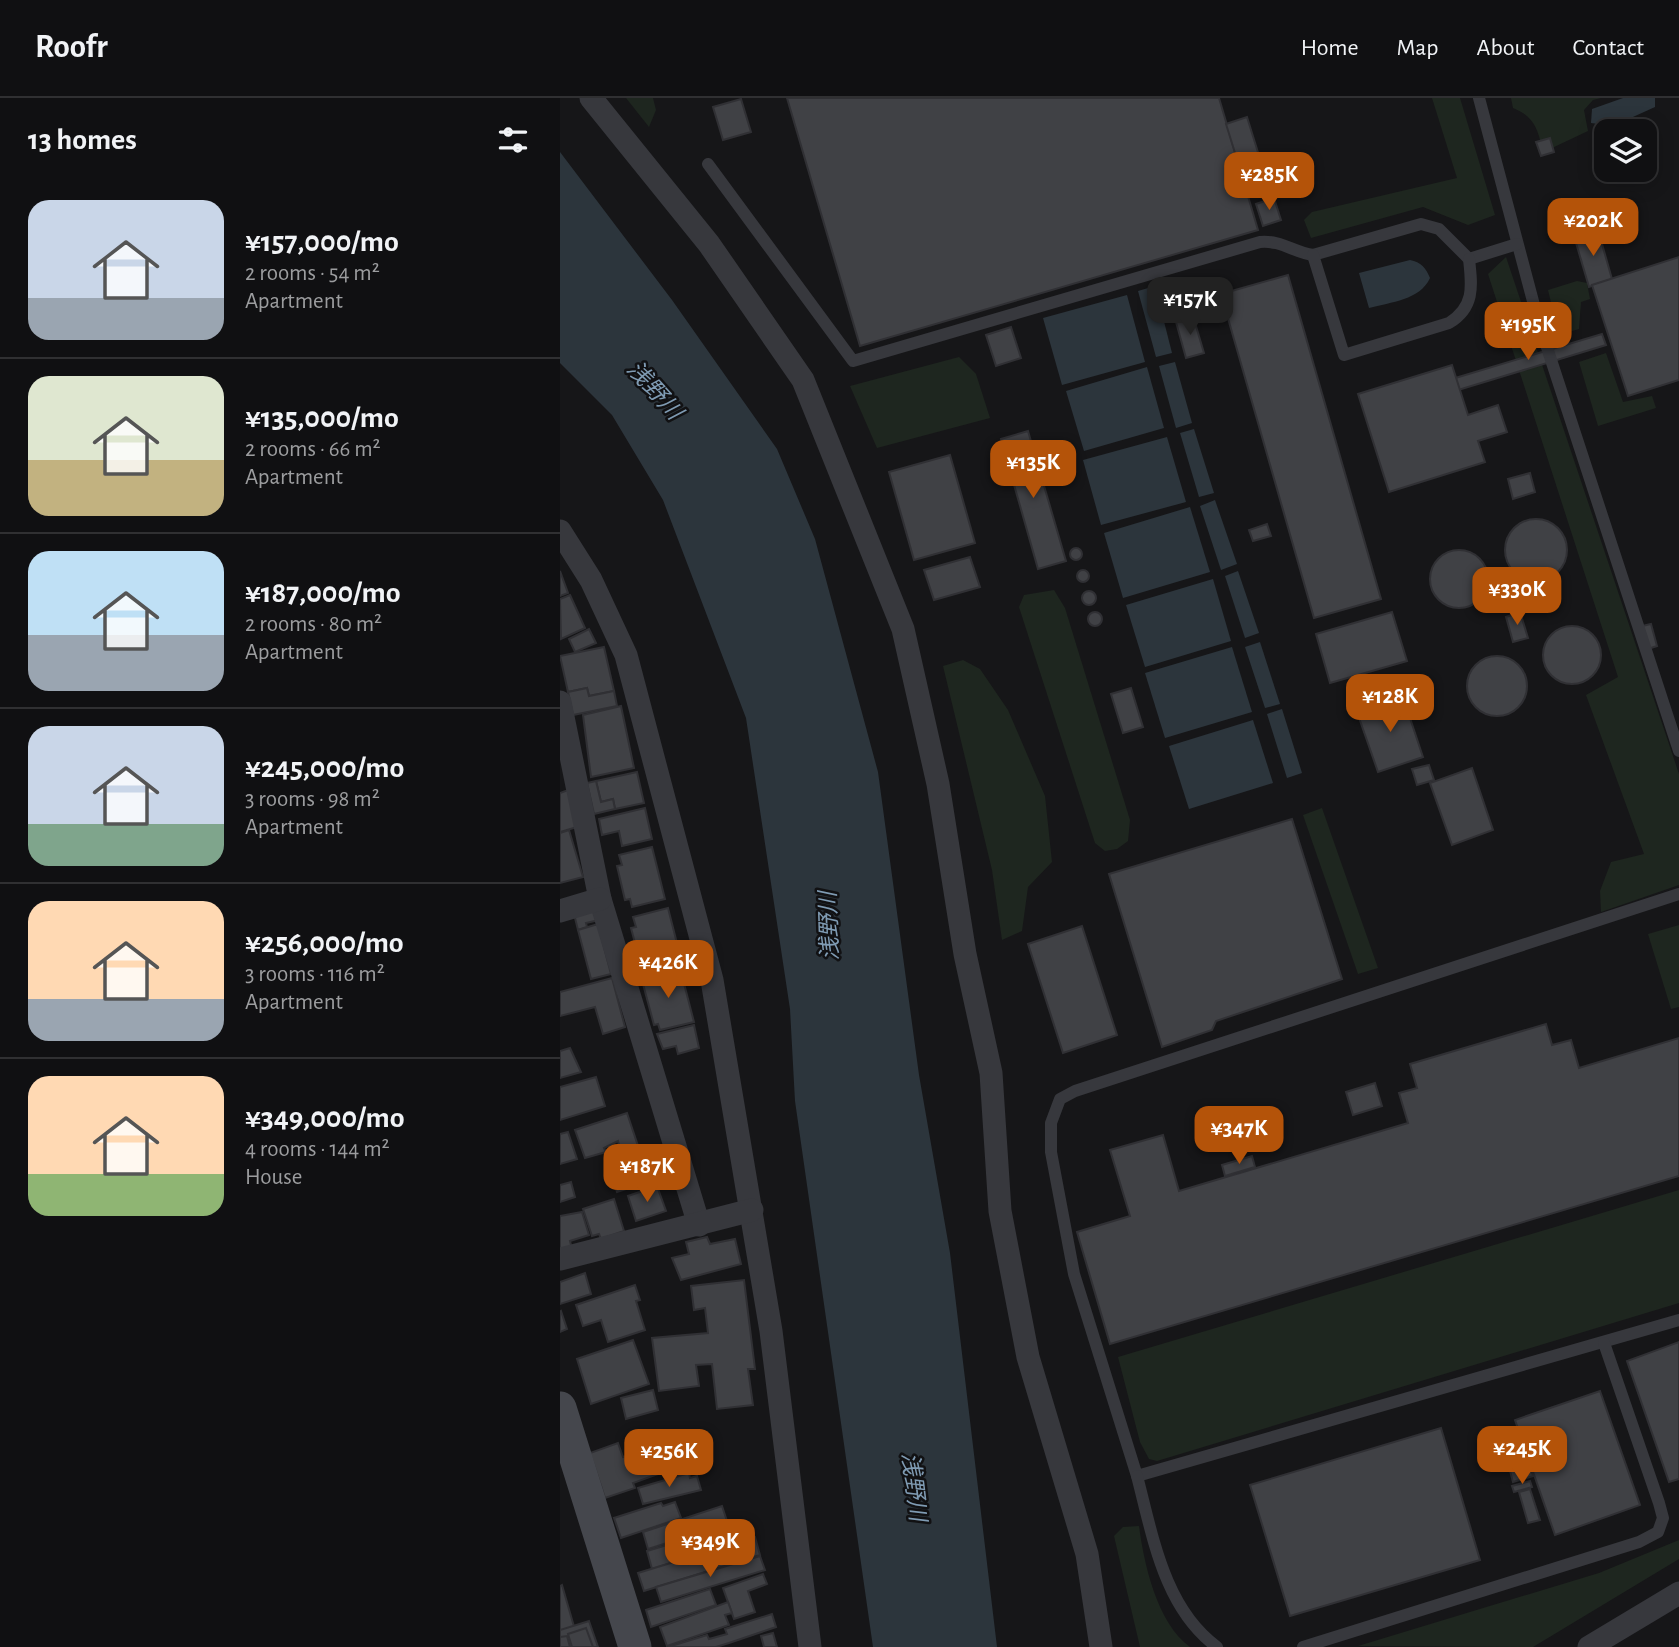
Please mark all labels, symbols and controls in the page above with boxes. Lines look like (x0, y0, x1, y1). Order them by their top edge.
text: Roofr (35, 31, 108, 64)
text: Home (1301, 36, 1359, 60)
text: Map (1397, 36, 1439, 60)
text: About (1477, 36, 1534, 60)
text: Contact (1572, 36, 1644, 60)
map controls (1594, 119, 1657, 182)
button: layers (1594, 119, 1657, 182)
icon: filters (494, 121, 532, 159)
text: 13 homes (28, 125, 137, 155)
pin: ¥285K (1220, 152, 1318, 212)
text: ¥285K (1240, 163, 1298, 186)
pin: ¥202K (1544, 198, 1642, 258)
text: ¥202K (1563, 209, 1623, 232)
text: ¥157,000/mo (245, 227, 399, 257)
icon: home (84, 228, 168, 312)
text: 2 rooms · 54 m² (245, 262, 380, 285)
pin: ¥157K (1141, 278, 1239, 337)
text: ¥157K (1163, 288, 1217, 311)
text: Apartment (245, 290, 343, 313)
pin: ¥195K (1479, 302, 1577, 362)
text: ¥195K (1501, 313, 1555, 336)
water label: 浅野川 (622, 356, 689, 427)
text: ¥135,000/mo (245, 403, 399, 433)
icon: home (84, 404, 168, 488)
text: 2 rooms · 66 m² (245, 438, 381, 461)
pin: ¥135K (984, 440, 1082, 500)
text: ¥135K (1006, 451, 1060, 474)
text: Apartment (245, 466, 343, 489)
pin: ¥330K (1468, 568, 1566, 627)
text: ¥187,000/mo (245, 578, 401, 608)
text: ¥330K (1488, 578, 1546, 601)
icon: home (84, 579, 168, 663)
text: 2 rooms · 80 m² (245, 613, 382, 636)
text: Apartment (245, 641, 343, 664)
pin: ¥128K (1341, 674, 1439, 734)
text: ¥128K (1362, 685, 1418, 708)
text: ¥245,000/mo (245, 753, 404, 783)
icon: home (84, 754, 168, 838)
text: 3 rooms · 98 m² (245, 788, 380, 811)
text: Apartment (245, 816, 343, 839)
water label: 浅野川 (815, 888, 843, 961)
text: ¥256,000/mo (245, 928, 404, 958)
icon: home (84, 929, 168, 1013)
pin: ¥426K (619, 940, 717, 1000)
text: ¥426K (638, 951, 698, 974)
text: 3 rooms · 116 m² (245, 963, 385, 986)
text: Apartment (245, 991, 343, 1014)
text: ¥349,000/mo (245, 1103, 405, 1133)
icon: home (84, 1104, 168, 1188)
pin: ¥347K (1190, 1107, 1288, 1166)
text: ¥347K (1211, 1117, 1267, 1140)
text: 4 rooms · 144 m² (245, 1138, 390, 1161)
pin: ¥187K (598, 1144, 696, 1204)
text: ¥187K (619, 1155, 675, 1178)
text: House (245, 1166, 302, 1189)
pin: ¥245K (1473, 1426, 1571, 1486)
pin: ¥256K (620, 1430, 718, 1489)
text: ¥245K (1493, 1437, 1551, 1460)
text: ¥256K (640, 1440, 698, 1463)
water label: 浅野川 (897, 1451, 931, 1526)
pin: ¥349K (661, 1520, 759, 1579)
text: ¥349K (681, 1530, 739, 1553)

